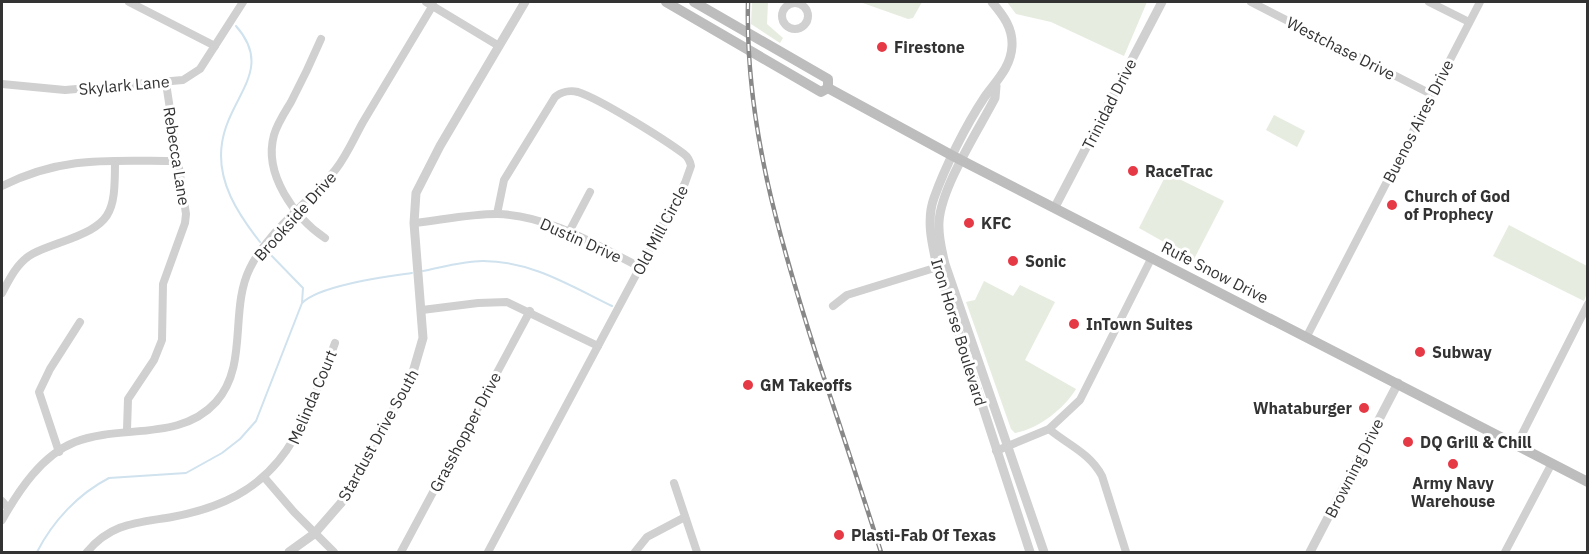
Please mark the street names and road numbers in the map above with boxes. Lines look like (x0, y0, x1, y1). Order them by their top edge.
street label: Westchase Drive (1283, 12, 1399, 84)
street label: Trinidad Drive (1078, 55, 1141, 153)
street label: Buenos Aires Drive (1378, 56, 1458, 186)
street label: Skylark Lane (78, 71, 170, 99)
street label: Rebecca Lane (159, 105, 195, 207)
street label: Brookside Drive (250, 167, 340, 265)
street label: Old Mill Circle (628, 181, 692, 278)
street label: Dustin Drive (537, 213, 625, 267)
street label: Rufe Snow Drive (1158, 236, 1272, 308)
street label: Iron Horse Boulevard (927, 256, 991, 408)
street label: Melinda Court (283, 347, 341, 447)
street label: Stardust Drive South (333, 366, 423, 504)
street label: Grasshopper Drive (425, 368, 505, 495)
street label: Browning Drive (1320, 415, 1388, 521)

